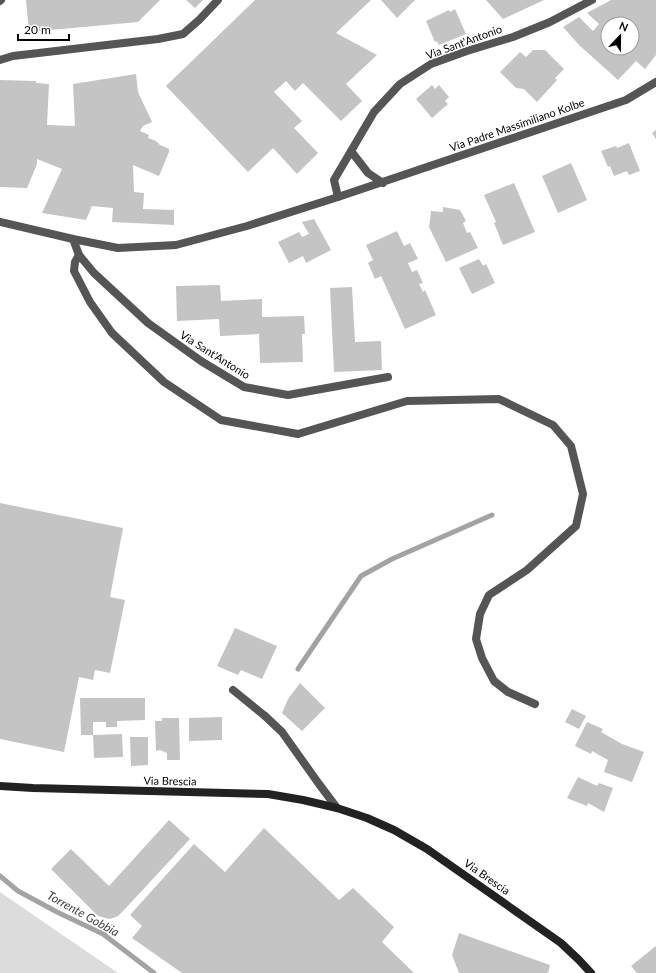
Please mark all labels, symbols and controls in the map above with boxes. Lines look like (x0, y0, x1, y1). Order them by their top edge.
scale bar (18, 16, 69, 42)
north arrow (600, 16, 640, 56)
text: N (618, 19, 630, 34)
text: 20 m (24, 22, 51, 37)
street label: Via Sant'Antonio (424, 22, 504, 61)
street label: Via Padre Massimiliano Kolbe (448, 95, 586, 154)
street label: Via Sant'Antonio (178, 328, 253, 381)
street label: Via Brescia (143, 774, 197, 787)
street label: Via Brescia (462, 856, 513, 897)
water label: Torrente Gobbia (45, 888, 122, 940)

